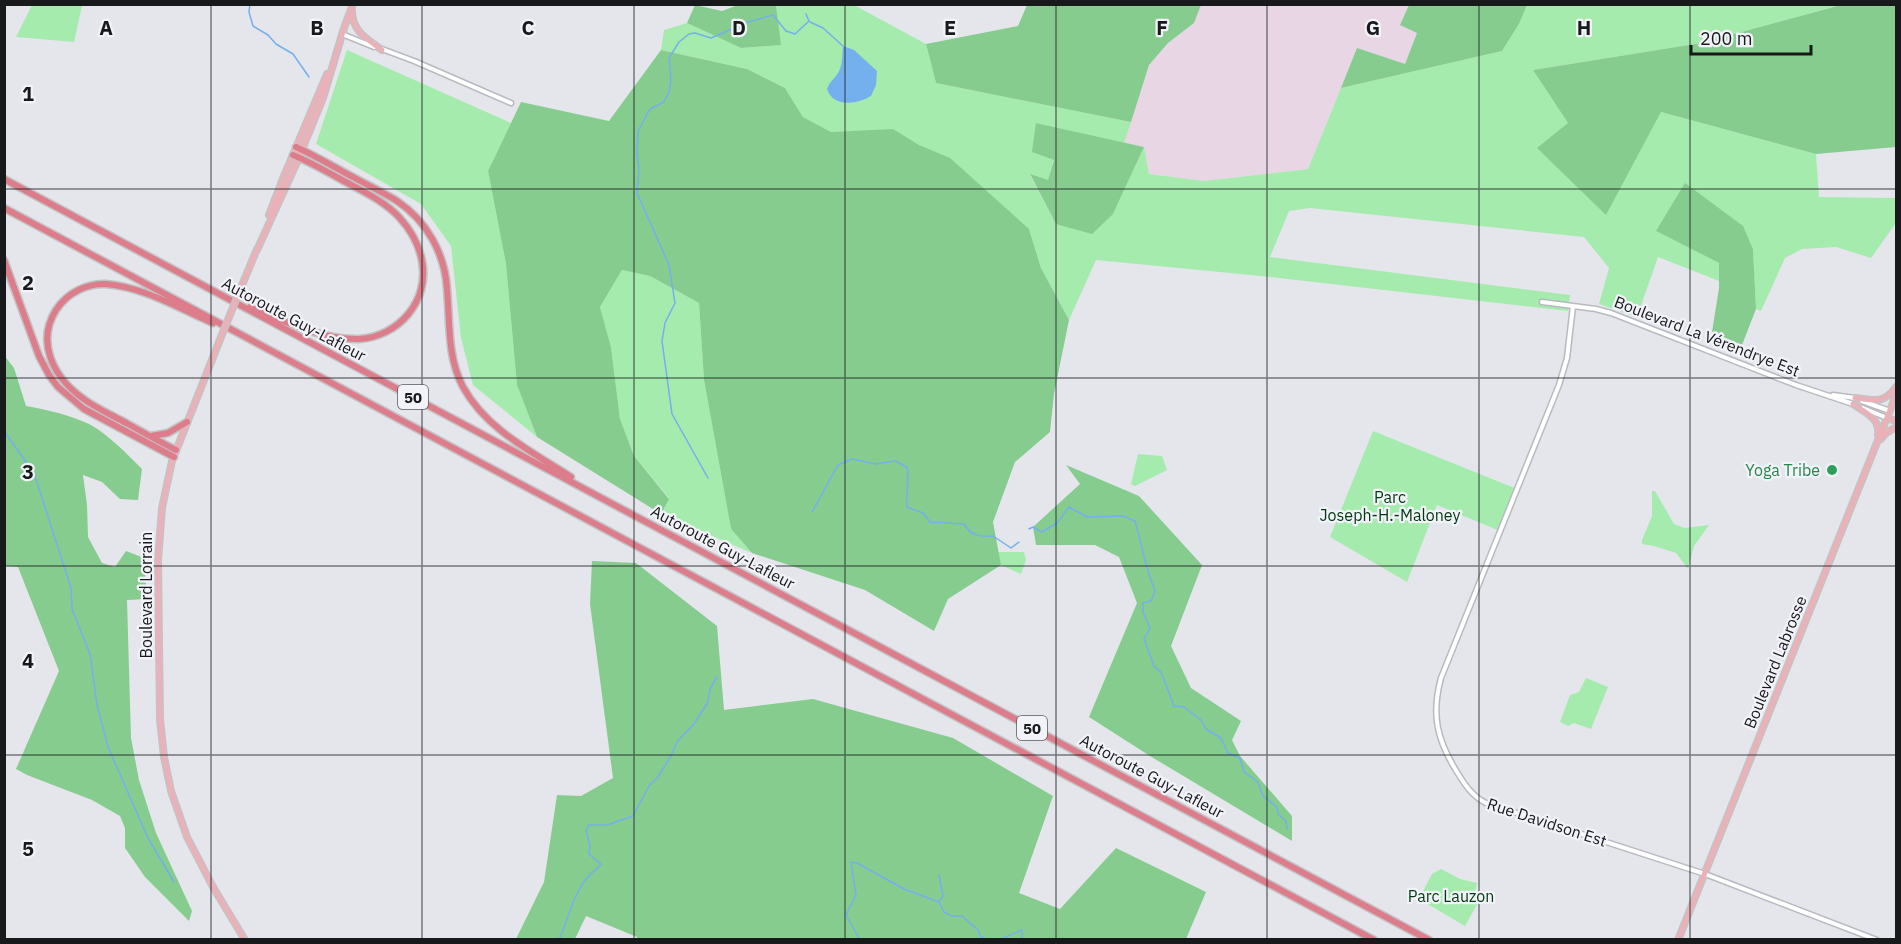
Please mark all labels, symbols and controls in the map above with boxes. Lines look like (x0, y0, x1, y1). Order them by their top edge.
text: A (99, 14, 113, 41)
text: B (310, 14, 324, 41)
text: C (521, 14, 535, 41)
text: D (732, 14, 746, 41)
text: E (944, 14, 956, 41)
text: F (1156, 14, 1168, 41)
text: G (1366, 14, 1380, 41)
text: H (1577, 14, 1591, 41)
scale bar (1691, 18, 1811, 56)
text: 200 m (1700, 27, 1752, 50)
text: 1 (22, 80, 34, 107)
text: 2 (22, 269, 34, 296)
street label: Autoroute Guy-Lafleur (219, 273, 369, 365)
street label: Boulevard La Vérendrye Est (1611, 291, 1803, 381)
road number: 50 (398, 385, 428, 409)
text: 3 (22, 458, 34, 485)
place label: Yoga Tribe (1745, 460, 1820, 480)
marker: Yoga Tribe (1825, 463, 1839, 477)
park label: Parc Joseph-H.-Maloney (1319, 487, 1461, 525)
street label: Autoroute Guy-Lafleur (648, 501, 798, 593)
street label: Boulevard Lorrain (136, 532, 156, 658)
street label: Boulevard Labrosse (1739, 592, 1811, 731)
text: 4 (22, 647, 34, 674)
road number: 50 (1017, 716, 1047, 740)
street label: Autoroute Guy-Lafleur (1077, 730, 1227, 822)
street label: Rue Davidson Est (1485, 793, 1609, 851)
text: 5 (22, 835, 34, 862)
park label: Parc Lauzon (1408, 886, 1494, 906)

